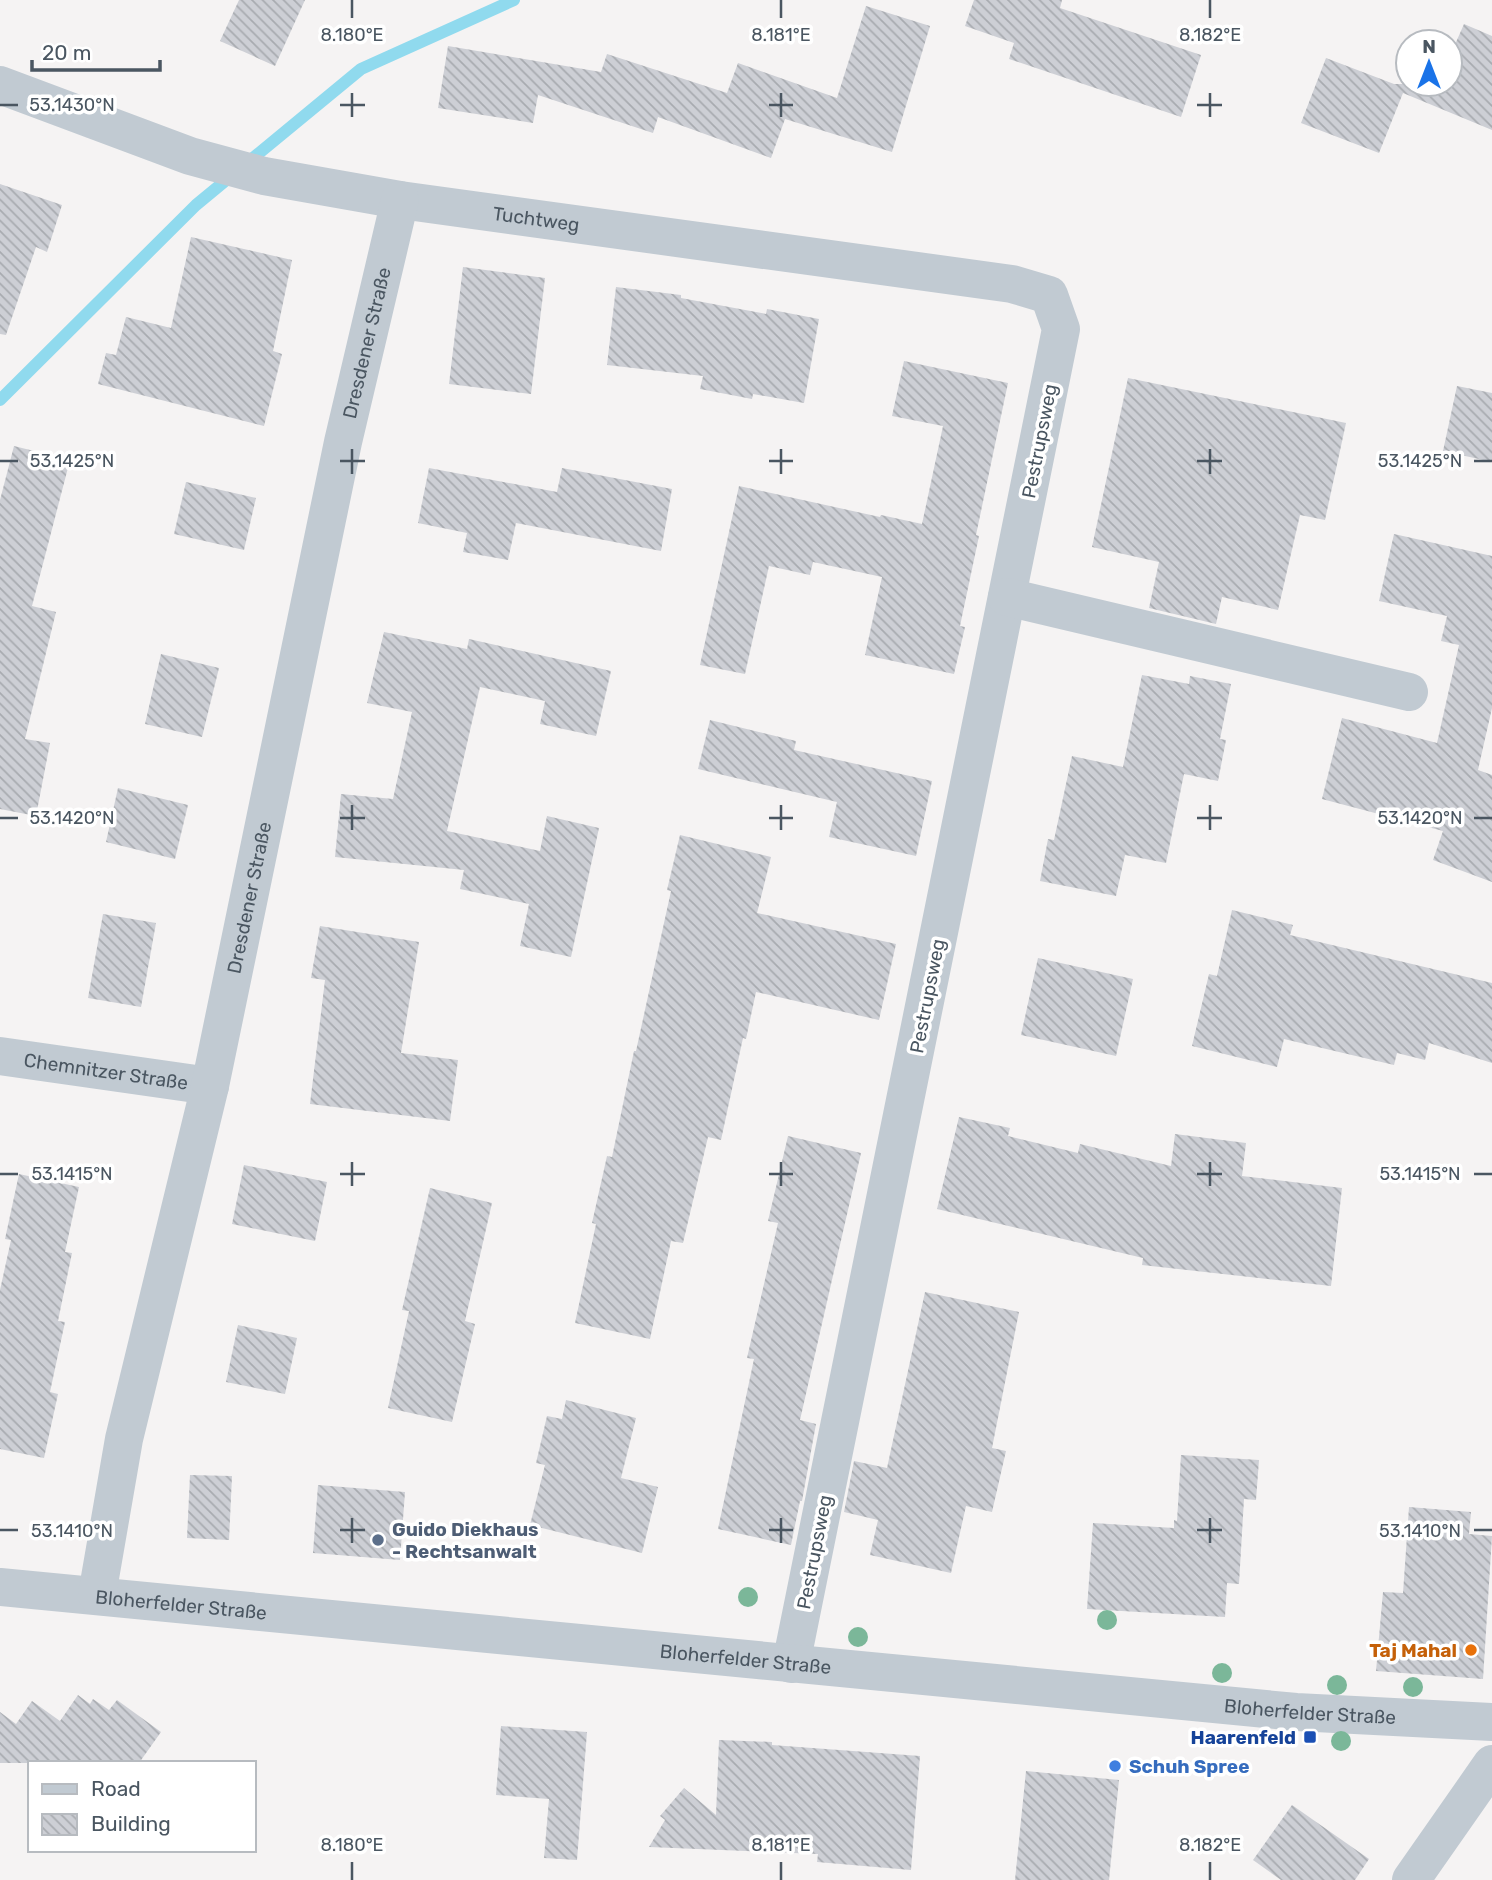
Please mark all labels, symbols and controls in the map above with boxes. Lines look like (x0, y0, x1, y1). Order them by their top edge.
text: 8.180°E (320, 24, 384, 46)
text: 8.181°E (751, 24, 811, 46)
text: 8.182°E (1179, 24, 1241, 46)
scale bar (32, 28, 159, 72)
north arrow (1394, 28, 1464, 98)
text: N (1422, 35, 1436, 58)
text: 20 m (42, 40, 91, 65)
text: 53.1430°N (29, 94, 115, 116)
street label: Tuchtweg (491, 202, 581, 237)
street label: Dresdener Straße (338, 265, 396, 421)
street label: Pestrupsweg (1017, 382, 1062, 500)
text: 53.1425°N (30, 450, 114, 472)
text: 53.1425°N (1378, 450, 1462, 472)
text: 53.1420°N (29, 807, 115, 829)
text: 53.1420°N (1377, 807, 1463, 829)
street label: Dresdener Straße (222, 820, 276, 976)
street label: Pestrupsweg (905, 937, 950, 1055)
street label: Chemnitzer Straße (22, 1049, 189, 1095)
text: 53.1415°N (31, 1163, 113, 1185)
text: 53.1415°N (1379, 1163, 1461, 1185)
street label: Pestrupsweg (792, 1493, 837, 1611)
place label: Guido Diekhaus - Rechtsanwalt (392, 1518, 539, 1563)
text: 53.1410°N (31, 1520, 113, 1542)
text: 53.1410°N (1379, 1520, 1461, 1542)
marker: Guido Diekhaus - Rechtsanwalt (370, 1532, 386, 1548)
street label: Bloherfelder Straße (94, 1585, 268, 1625)
place label: Taj Mahal (1369, 1639, 1457, 1662)
street label: Bloherfelder Straße (659, 1640, 832, 1679)
marker: Taj Mahal (1463, 1642, 1479, 1658)
street label: Bloherfelder Straße (1223, 1694, 1397, 1729)
place label: Haarenfeld (1190, 1726, 1296, 1749)
marker: Haarenfeld (1302, 1729, 1318, 1745)
place label: Schuh Spree (1129, 1755, 1249, 1778)
marker: Schuh Spree (1107, 1758, 1123, 1774)
legend (28, 1761, 256, 1852)
text: Road (91, 1776, 141, 1801)
text: Building (91, 1811, 171, 1836)
text: 8.180°E (320, 1834, 384, 1856)
text: 8.181°E (751, 1834, 811, 1856)
text: 8.182°E (1179, 1834, 1241, 1856)

